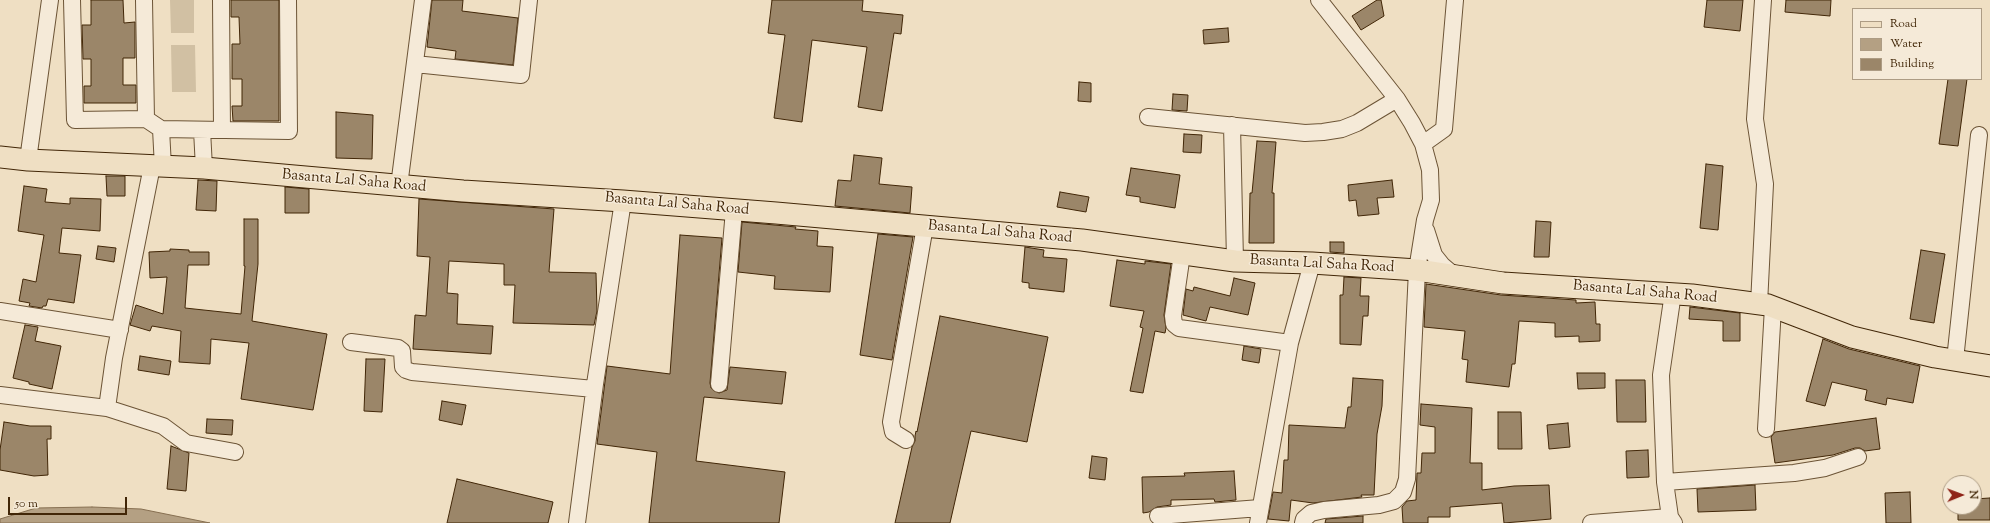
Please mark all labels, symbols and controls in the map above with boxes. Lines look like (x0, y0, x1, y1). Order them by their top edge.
legend (1852, 8, 1982, 80)
text: Road (1890, 15, 1917, 33)
text: Water (1890, 35, 1922, 53)
text: Building (1890, 55, 1934, 73)
street label: Basanta Lal Saha Road (281, 167, 427, 197)
street label: Basanta Lal Saha Road (604, 190, 750, 220)
street label: Basanta Lal Saha Road (927, 218, 1073, 248)
street label: Basanta Lal Saha Road (1249, 252, 1395, 278)
street label: Basanta Lal Saha Road (1572, 278, 1718, 308)
north arrow (1942, 475, 1982, 515)
scale bar (10, 489, 129, 515)
text: N (1965, 490, 1981, 499)
text: 50 m (15, 495, 38, 513)

